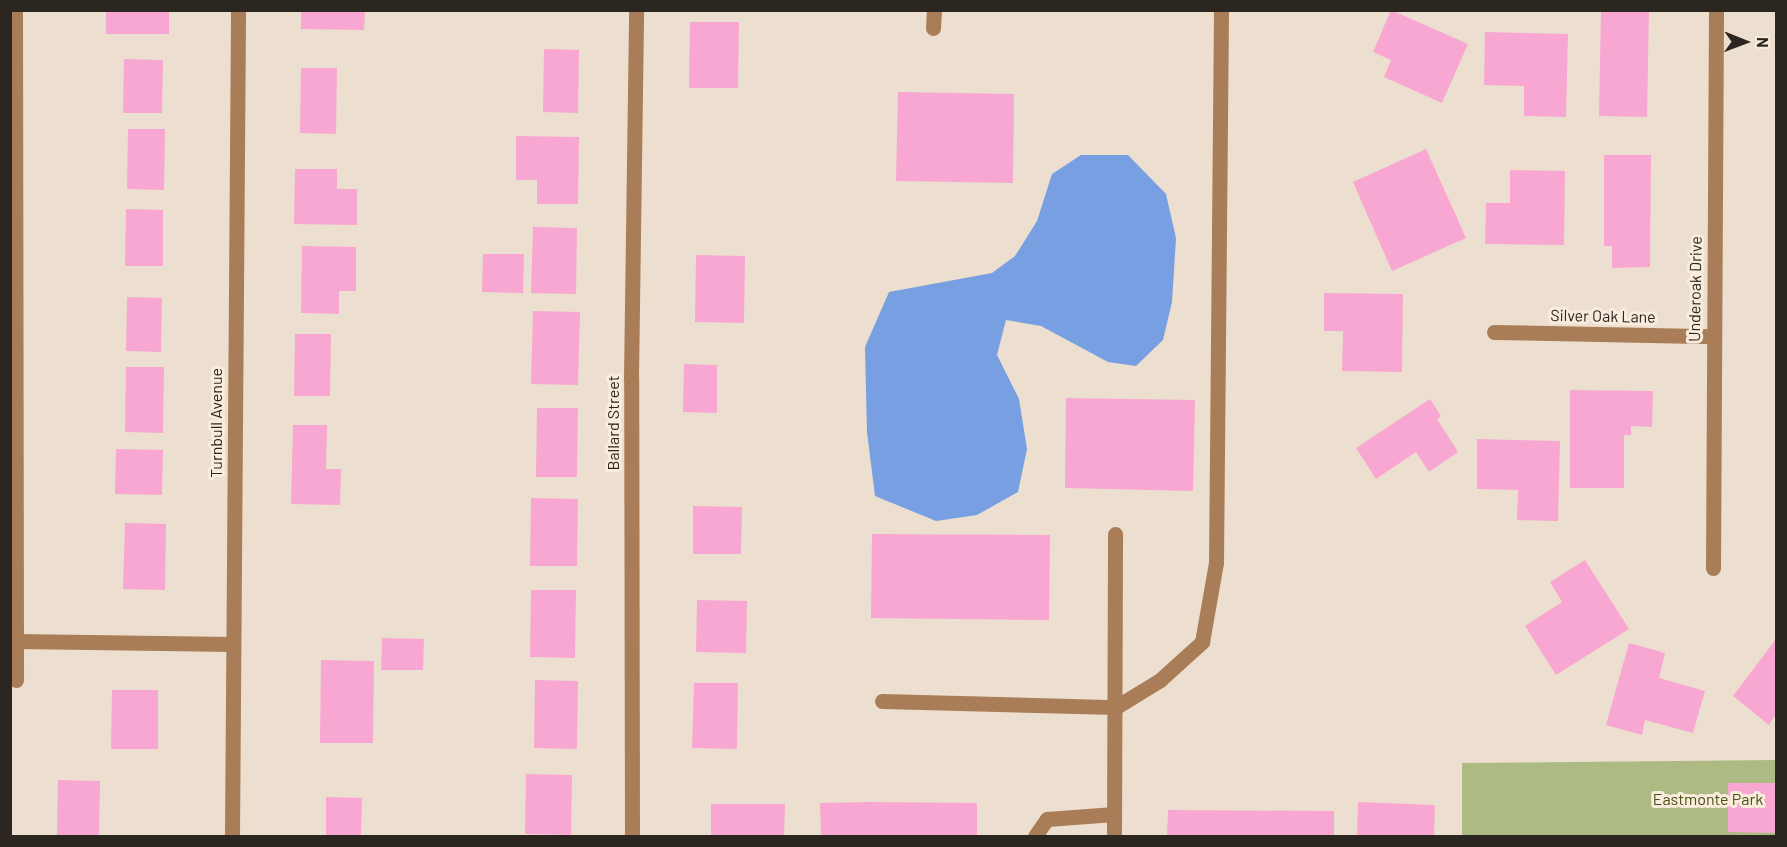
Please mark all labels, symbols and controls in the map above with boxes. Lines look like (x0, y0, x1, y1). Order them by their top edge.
north arrow (1715, 12, 1775, 72)
text: N (1754, 37, 1773, 48)
street label: Underoak Drive (1684, 236, 1706, 342)
street label: Silver Oak Lane (1550, 305, 1656, 327)
street label: Turnbull Avenue (206, 368, 226, 478)
street label: Ballard Street (603, 375, 623, 471)
park label: Eastmonte Park (1653, 789, 1763, 809)

